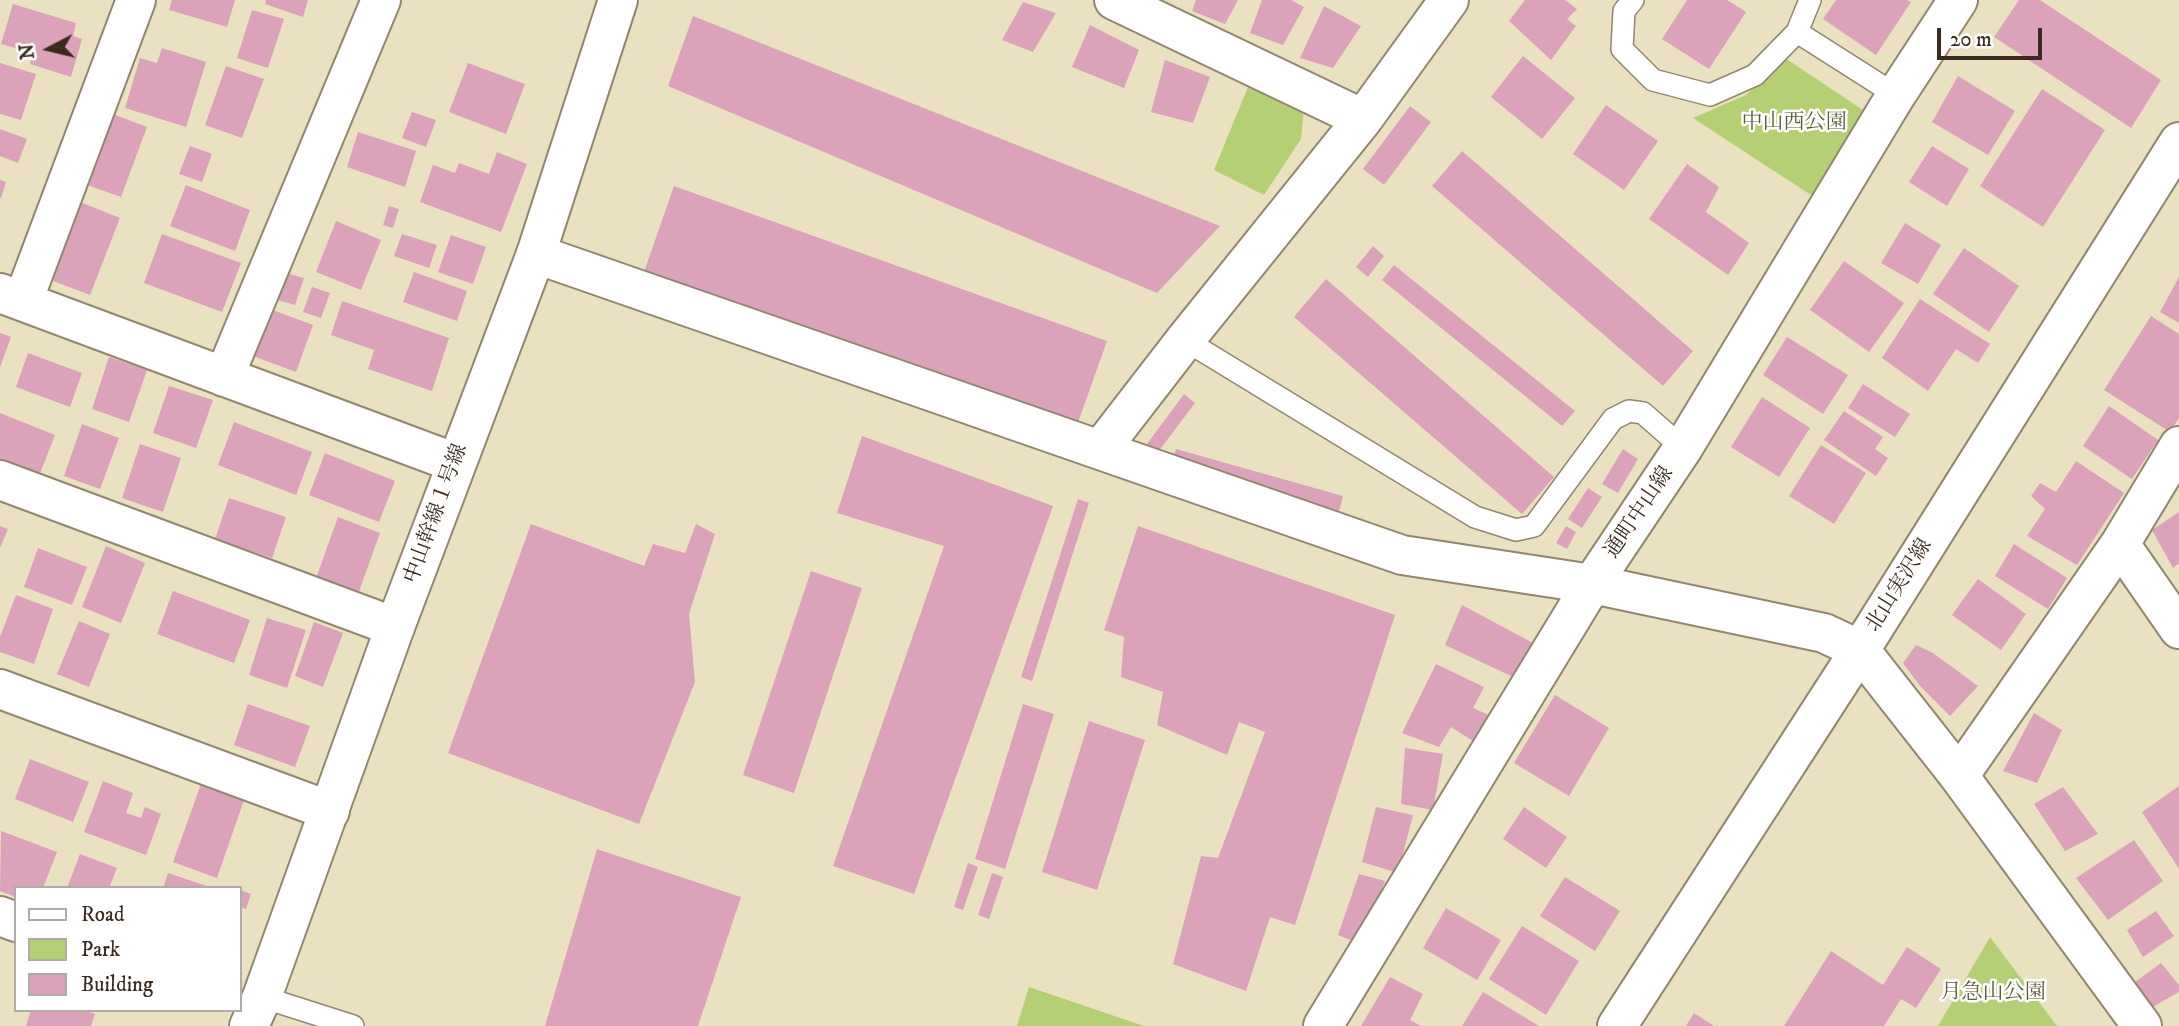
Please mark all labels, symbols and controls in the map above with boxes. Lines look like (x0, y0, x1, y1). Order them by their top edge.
north arrow (14, 14, 84, 84)
scale bar (1941, 14, 2046, 58)
text: 20 m (1950, 27, 1992, 53)
text: N (15, 42, 40, 61)
park label: 中山西公園 (1742, 111, 1846, 137)
street label: 中山幹線１号線 (400, 441, 474, 587)
street label: 通町中山線 (1600, 462, 1680, 564)
street label: 北山実沢線 (1861, 535, 1939, 637)
legend (14, 886, 242, 1012)
text: Road (81, 902, 125, 928)
text: Park (81, 937, 120, 963)
text: Building (81, 972, 153, 998)
park label: 月急山公園 (1941, 981, 2045, 1007)

